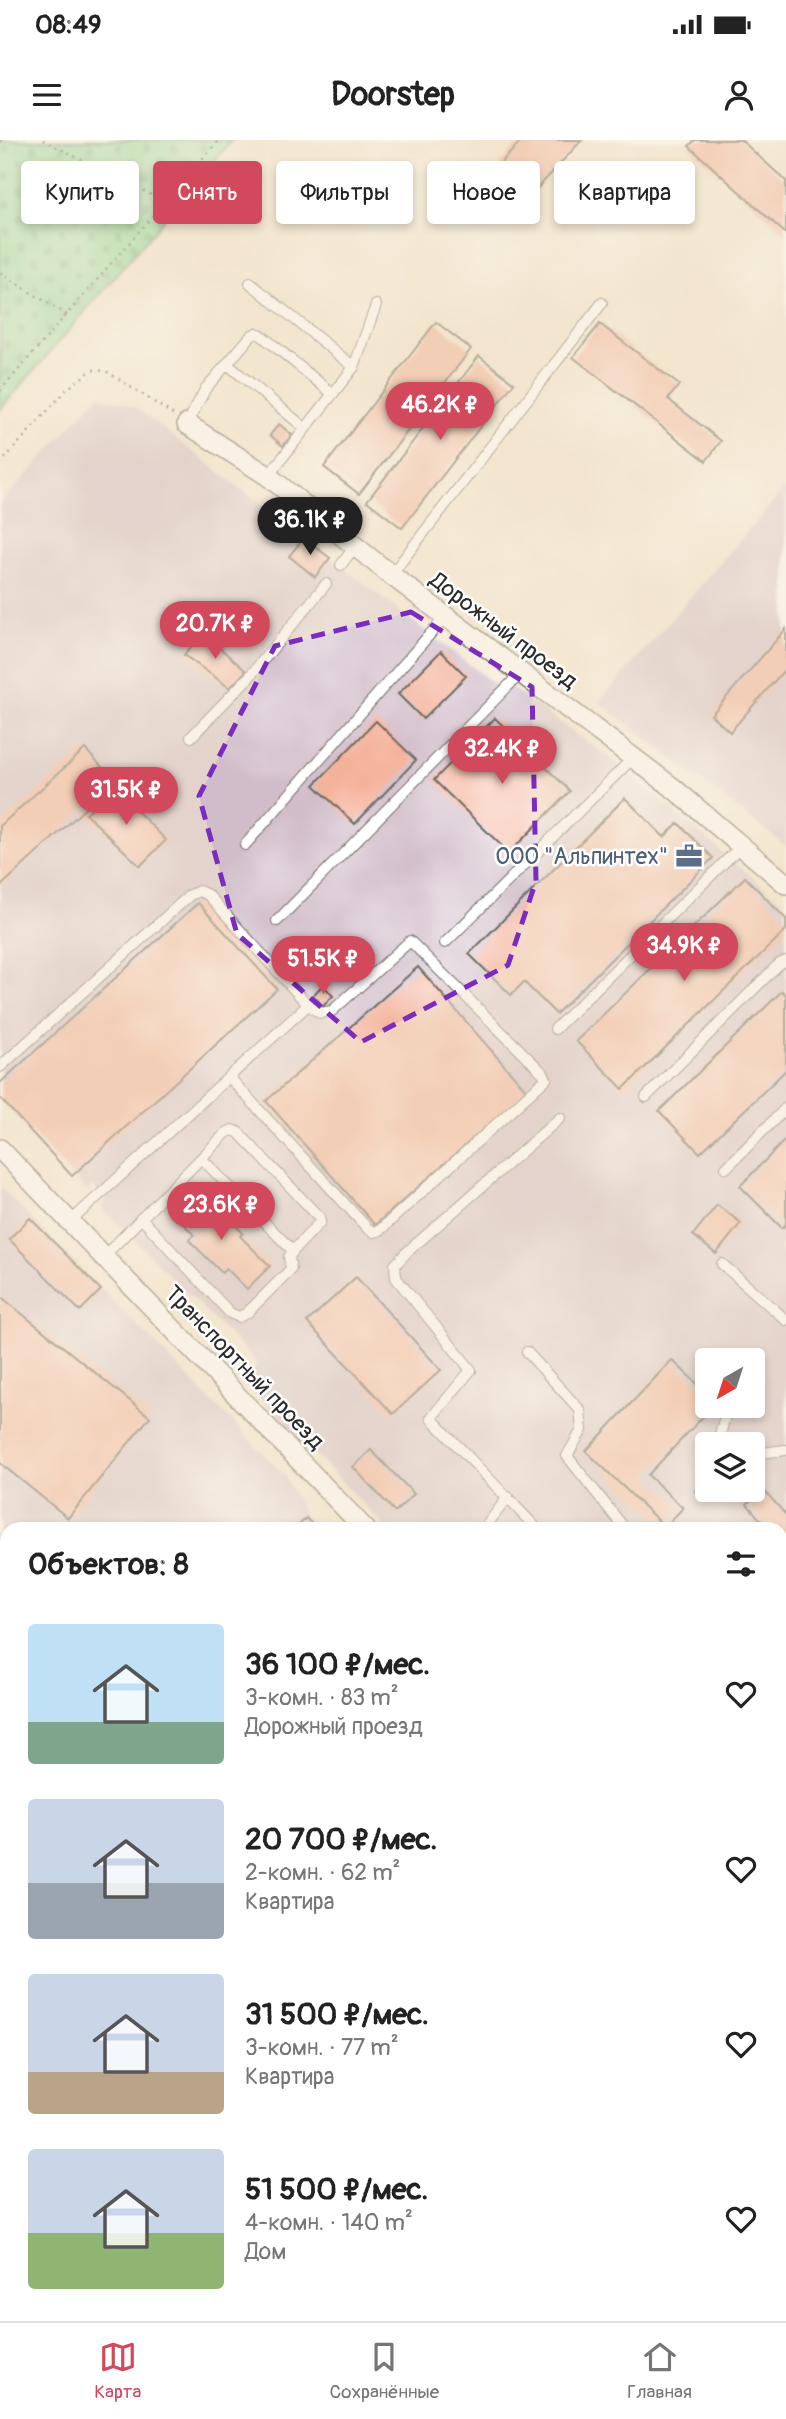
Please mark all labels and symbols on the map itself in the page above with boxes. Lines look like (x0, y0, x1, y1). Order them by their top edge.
pin: 46.2K ₽ (375, 383, 505, 442)
pin: 36.1K ₽ (245, 498, 375, 557)
street label: Дорожный проезд (423, 565, 583, 696)
pin: 20.7K ₽ (150, 602, 280, 661)
pin: 32.4K ₽ (437, 726, 567, 786)
pin: 31.5K ₽ (61, 768, 191, 827)
office icon: ООО "Альпинтех" (674, 841, 704, 871)
place label: ООО "Альпинтех" (495, 842, 668, 871)
pin: 34.9K ₽ (619, 924, 749, 983)
pin: 51.5K ₽ (258, 936, 388, 996)
pin: 23.6K ₽ (156, 1182, 286, 1242)
street label: Транспортный проезд (159, 1279, 331, 1456)
north arrow (695, 1348, 765, 1418)

